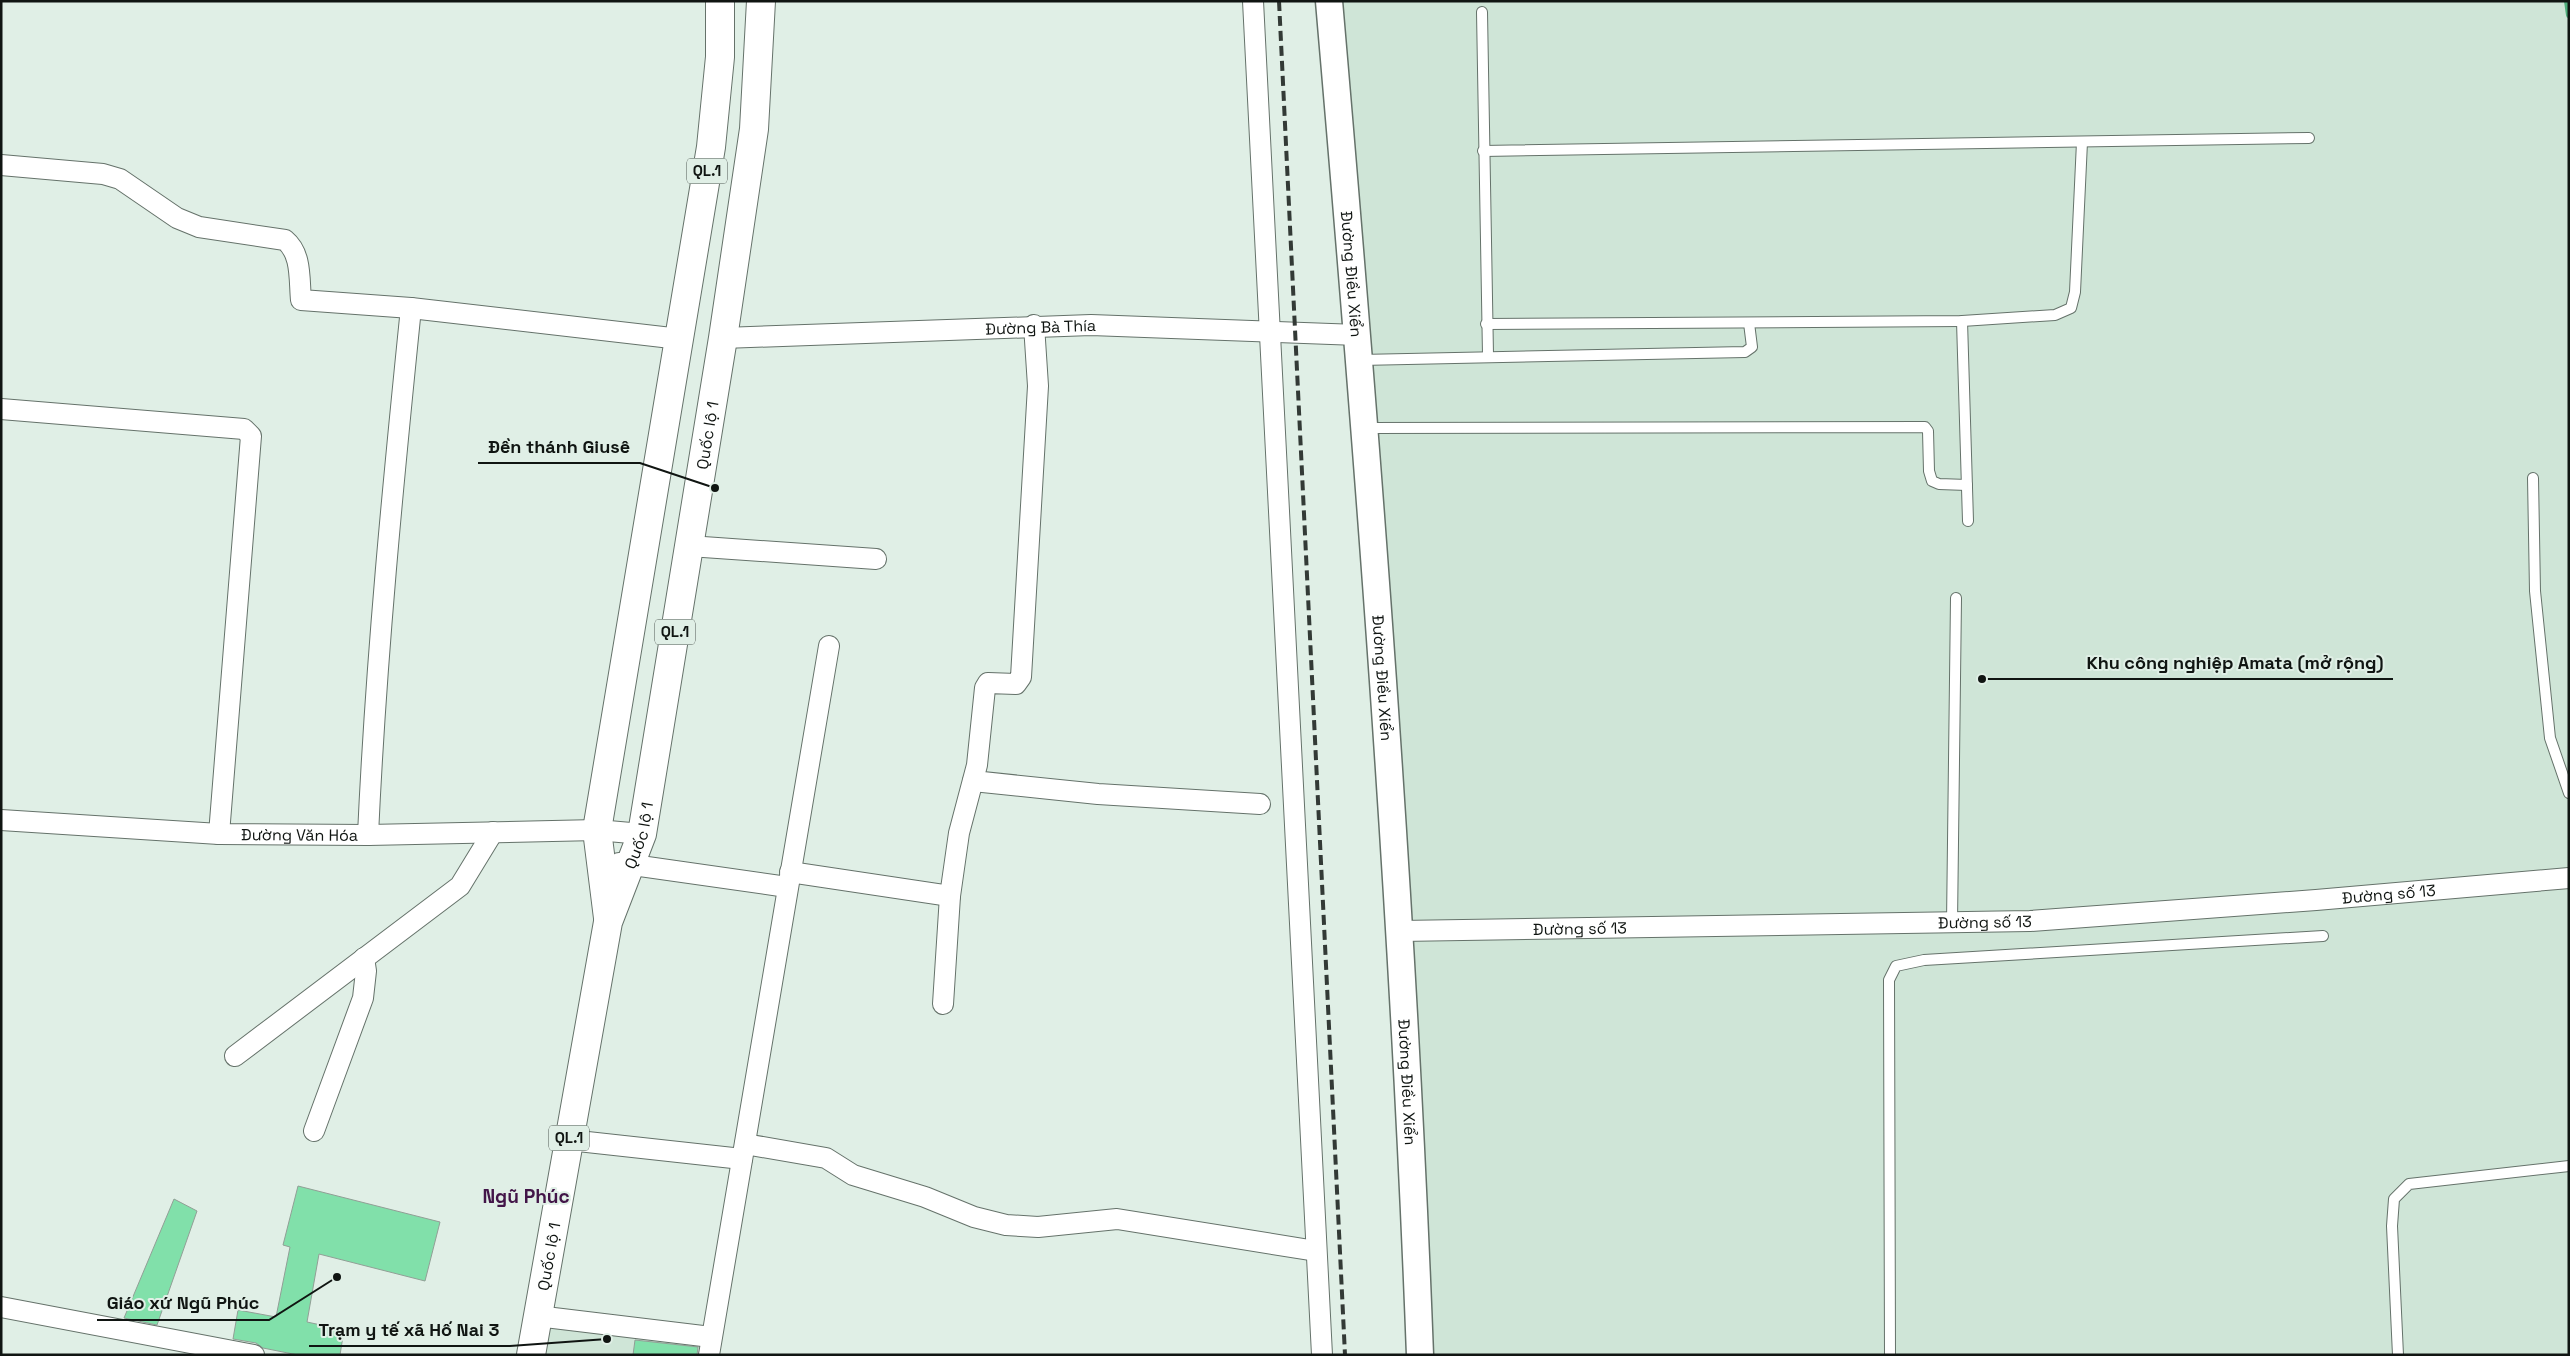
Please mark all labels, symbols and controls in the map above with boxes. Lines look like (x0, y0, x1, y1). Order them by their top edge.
road number: QL.1 (687, 158, 727, 184)
street label: Đường Điều Xiển (1336, 210, 1367, 338)
street label: Đường Bà Thía (985, 315, 1097, 340)
street label: Quốc lộ 1 (692, 400, 723, 471)
callout: Đền thánh Giusê (478, 430, 640, 463)
text: Đền thánh Giusê (488, 435, 630, 458)
street label: Đường Điều Xiển (1367, 614, 1397, 742)
road number: QL.1 (655, 620, 695, 644)
callout: Khu công nghiệp Amata (mở rộng) (2076, 646, 2393, 679)
text: Khu công nghiệp Amata (mở rộng) (2086, 651, 2384, 674)
street label: Quốc lộ 1 (620, 801, 658, 872)
street label: Đường Văn Hóa (241, 824, 358, 846)
street label: Đường số 13 (2341, 880, 2437, 909)
street label: Đường số 13 (1938, 911, 2032, 933)
street label: Đường số 13 (1533, 917, 1627, 940)
street label: Đường Điều Xiển (1393, 1018, 1421, 1146)
road number: QL.1 (549, 1126, 589, 1150)
district label: Ngũ Phúc (482, 1184, 570, 1209)
street label: Quốc lộ 1 (533, 1221, 565, 1292)
callout: Giáo xứ Ngũ Phúc (97, 1287, 269, 1320)
text: Giáo xứ Ngũ Phúc (107, 1291, 259, 1314)
callout: Trạm y tế xã Hố Nai 3 (309, 1313, 510, 1346)
text: Trạm y tế xã Hố Nai 3 (319, 1318, 499, 1341)

